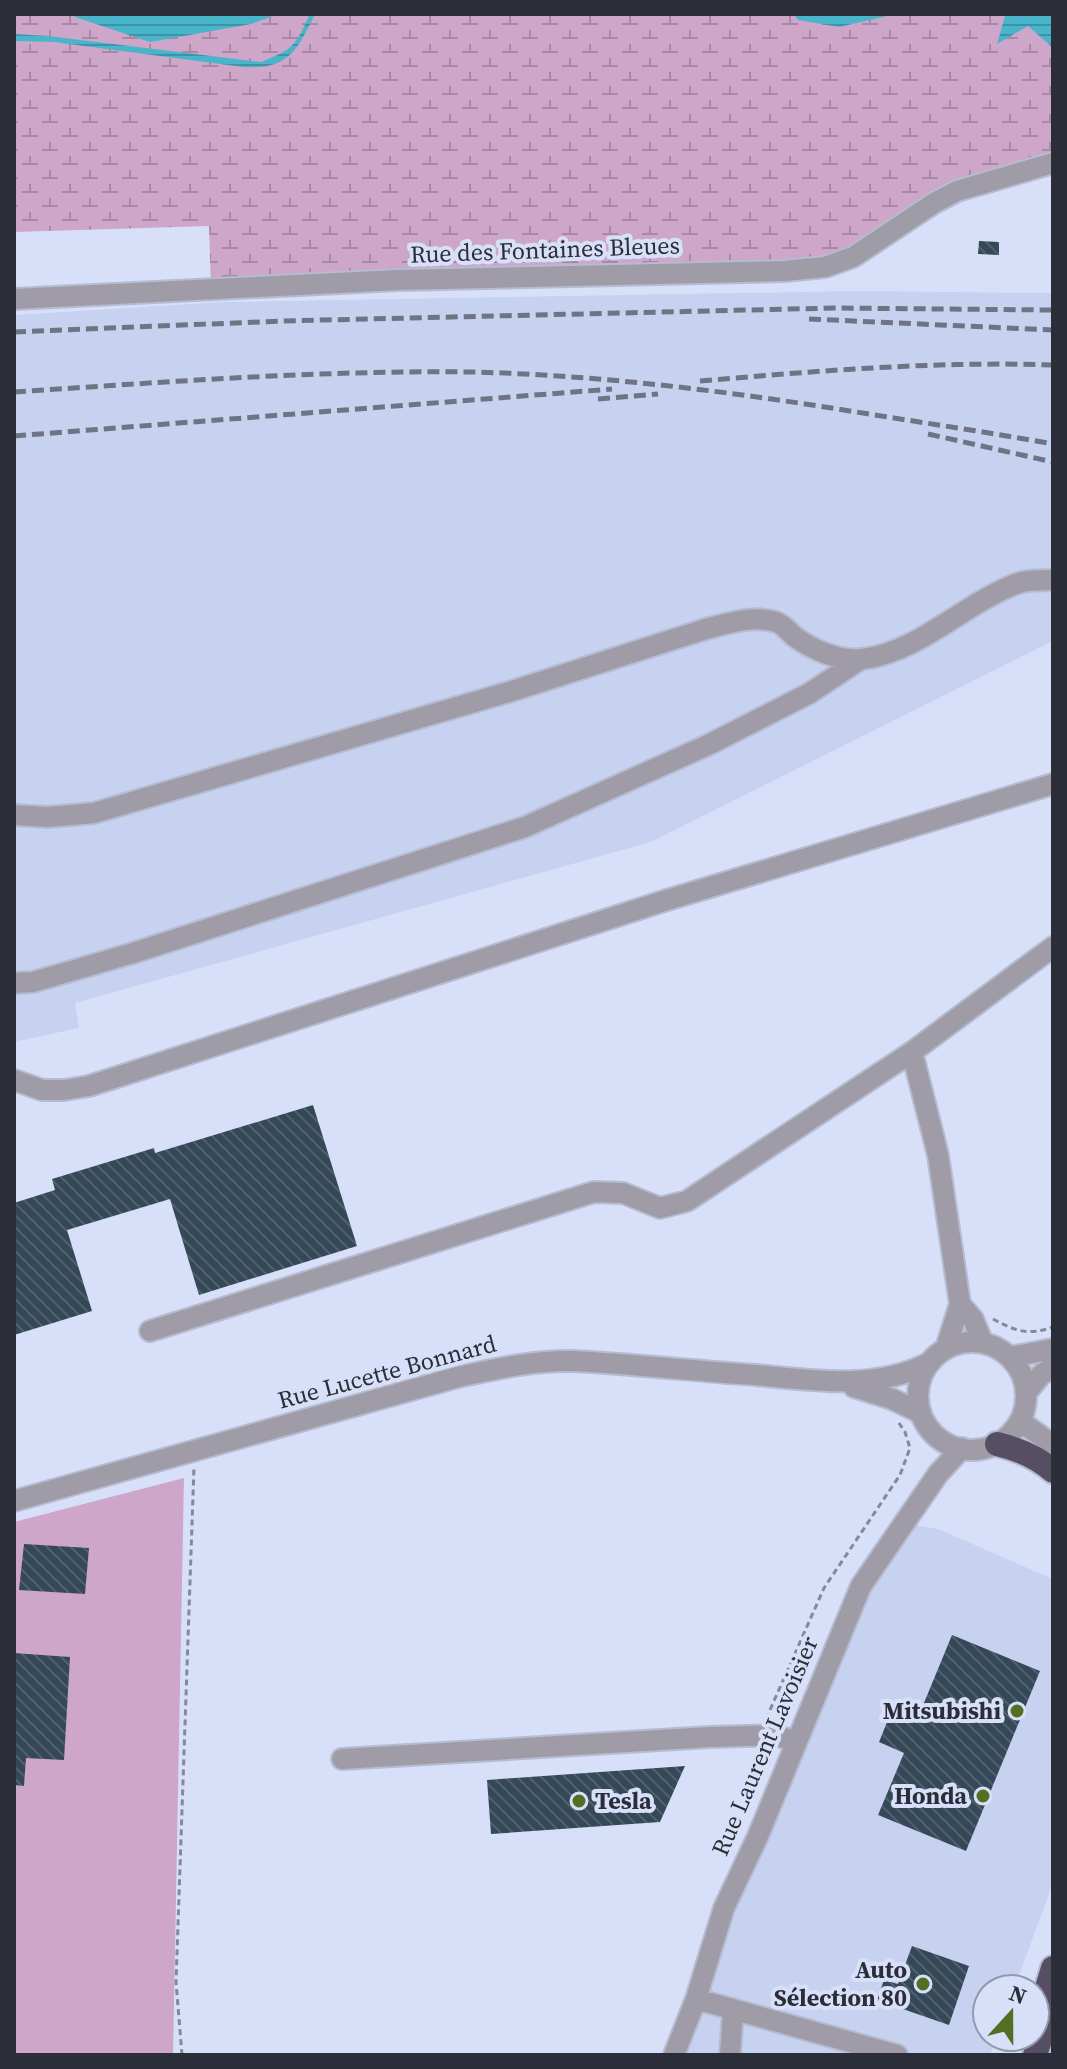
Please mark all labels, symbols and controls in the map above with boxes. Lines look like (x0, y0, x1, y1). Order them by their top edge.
street label: Rue des Fontaines Bleues (410, 228, 680, 271)
street label: Rue Lucette Bonnard (274, 1326, 500, 1417)
street label: Rue Laurent Lavoisier (703, 1631, 826, 1861)
place label: Mitsubishi (883, 1694, 1001, 1727)
marker: Mitsubishi (1008, 1702, 1026, 1720)
place label: Honda (894, 1779, 967, 1812)
place label: Tesla (595, 1784, 652, 1817)
marker: Honda (974, 1787, 992, 1805)
marker: Tesla (570, 1792, 588, 1810)
place label: Auto Sélection 80 (774, 1953, 907, 2014)
north arrow (971, 1973, 1051, 2053)
marker: Auto Sélection 80 (914, 1975, 932, 1993)
text: N (1005, 1977, 1031, 2011)

